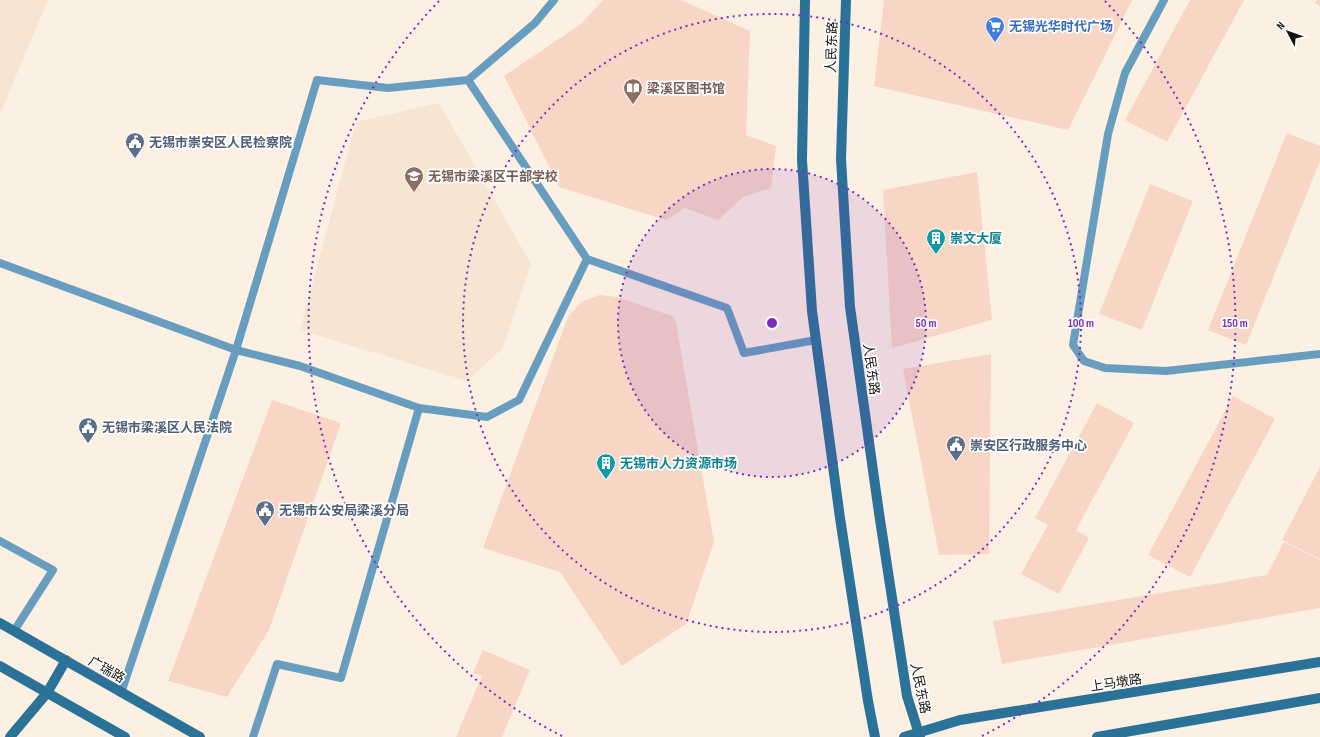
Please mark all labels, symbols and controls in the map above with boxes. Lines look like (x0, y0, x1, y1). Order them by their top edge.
north arrow (1268, 12, 1308, 52)
supermarket icon: 无锡光华时代广场 (984, 15, 1006, 43)
place label: 无锡光华时代广场 (1009, 19, 1113, 35)
text: N (1274, 19, 1288, 32)
street label: 人民东路 (823, 21, 841, 73)
library icon: 梁溪区图书馆 (622, 77, 644, 105)
place label: 梁溪区图书馆 (647, 81, 725, 97)
public building icon: 无锡市崇安区人民检察院 (124, 131, 146, 159)
place label: 无锡市崇安区人民检察院 (149, 135, 292, 151)
school or university icon: 无锡市梁溪区干部学校 (403, 165, 425, 193)
place label: 无锡市梁溪区干部学校 (428, 169, 558, 185)
building icon: 崇文大厦 (925, 227, 947, 255)
place label: 崇文大厦 (950, 231, 1002, 247)
centre of rings (765, 316, 779, 330)
text: 50 m (916, 316, 936, 331)
text: 100 m (1068, 316, 1094, 331)
text: 150 m (1222, 316, 1248, 331)
street label: 人民东路 (859, 342, 883, 396)
public building icon: 无锡市梁溪区人民法院 (77, 416, 99, 444)
place label: 无锡市梁溪区人民法院 (102, 420, 232, 436)
public building icon: 崇安区行政服务中心 (945, 434, 967, 462)
place label: 崇安区行政服务中心 (970, 438, 1087, 454)
building icon: 无锡市人力资源市场 (595, 452, 617, 480)
place label: 无锡市人力资源市场 (620, 456, 737, 472)
public building icon: 无锡市公安局梁溪分局 (254, 499, 276, 527)
place label: 无锡市公安局梁溪分局 (279, 503, 409, 519)
street label: 广瑞路 (86, 653, 127, 687)
street label: 人民东路 (907, 661, 933, 715)
street label: 上马墩路 (1089, 671, 1143, 695)

